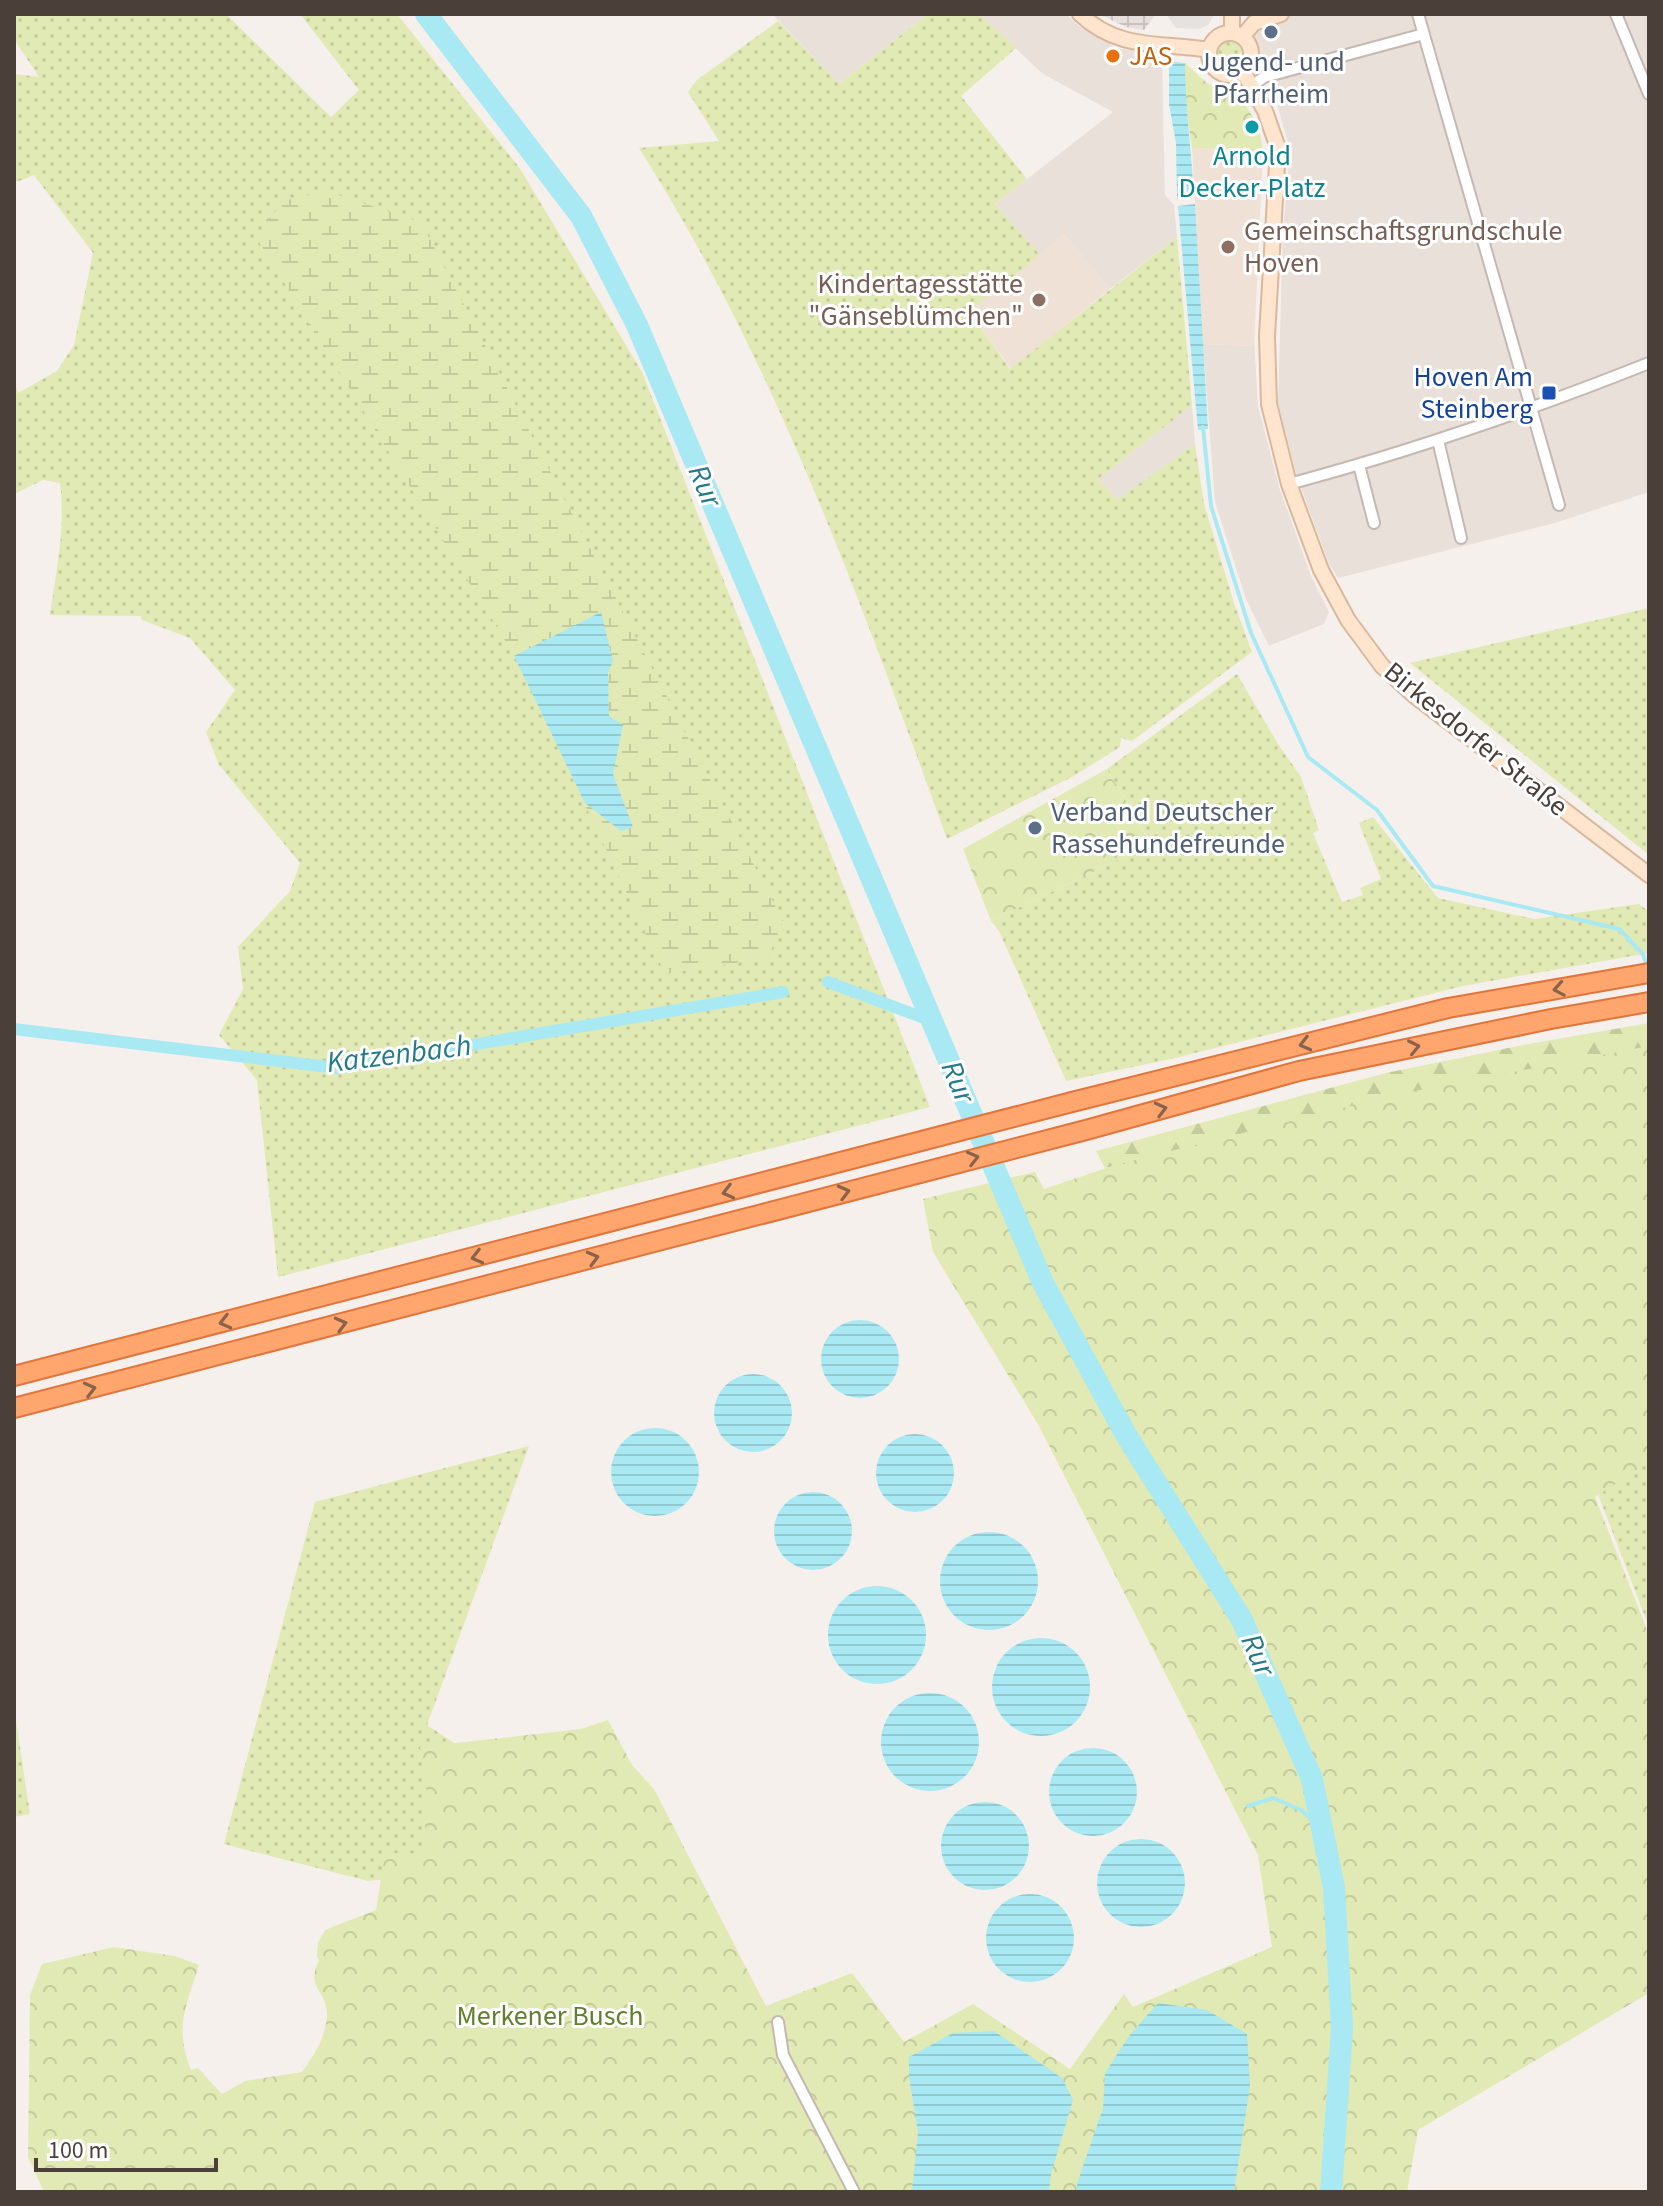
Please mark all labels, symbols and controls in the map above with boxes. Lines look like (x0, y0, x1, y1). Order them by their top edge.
marker: Jugend- und Pfarrheim (1262, 23, 1280, 41)
place label: JAS (1129, 36, 1173, 76)
place label: Jugend- und Pfarrheim (1197, 42, 1345, 114)
marker: JAS (1104, 47, 1122, 65)
marker: Arnold Decker-Platz (1243, 118, 1261, 136)
place label: Arnold Decker-Platz (1179, 136, 1326, 208)
place label: Gemeinschaftsgrundschule Hoven (1244, 211, 1562, 283)
marker: Gemeinschaftsgrundschule Hoven (1219, 238, 1237, 256)
place label: Kindertagesstätte "Gänseblümchen" (809, 264, 1023, 336)
marker: Kindertagesstätte "Gänseblümchen" (1030, 291, 1048, 309)
place label: Hoven Am Steinberg (1413, 357, 1533, 429)
marker: Hoven Am Steinberg (1540, 384, 1558, 402)
water label: Rur (677, 458, 734, 516)
street label: Birkesdorfer Straße (1375, 652, 1577, 826)
place label: Verband Deutscher Rassehundefreunde (1051, 792, 1285, 864)
marker: Verband Deutscher Rassehundefreunde (1026, 819, 1044, 837)
one-way arrow (1552, 980, 1565, 997)
water label: Katzenbach (324, 1024, 474, 1084)
one-way arrow (1298, 1035, 1312, 1052)
one-way arrow (1407, 1040, 1420, 1057)
water label: Rur (930, 1054, 987, 1112)
one-way arrow (1154, 1102, 1168, 1118)
one-way arrow (966, 1151, 980, 1168)
one-way arrow (722, 1182, 736, 1199)
one-way arrow (837, 1185, 851, 1201)
one-way arrow (470, 1247, 484, 1264)
one-way arrow (585, 1251, 599, 1267)
one-way arrow (218, 1312, 232, 1329)
one-way arrow (334, 1317, 348, 1334)
one-way arrow (82, 1382, 96, 1399)
water label: Rur (1230, 1627, 1287, 1685)
park label: Merkener Busch (456, 1996, 644, 2036)
scale bar (36, 2122, 216, 2172)
text: 100 m (48, 2133, 108, 2168)

